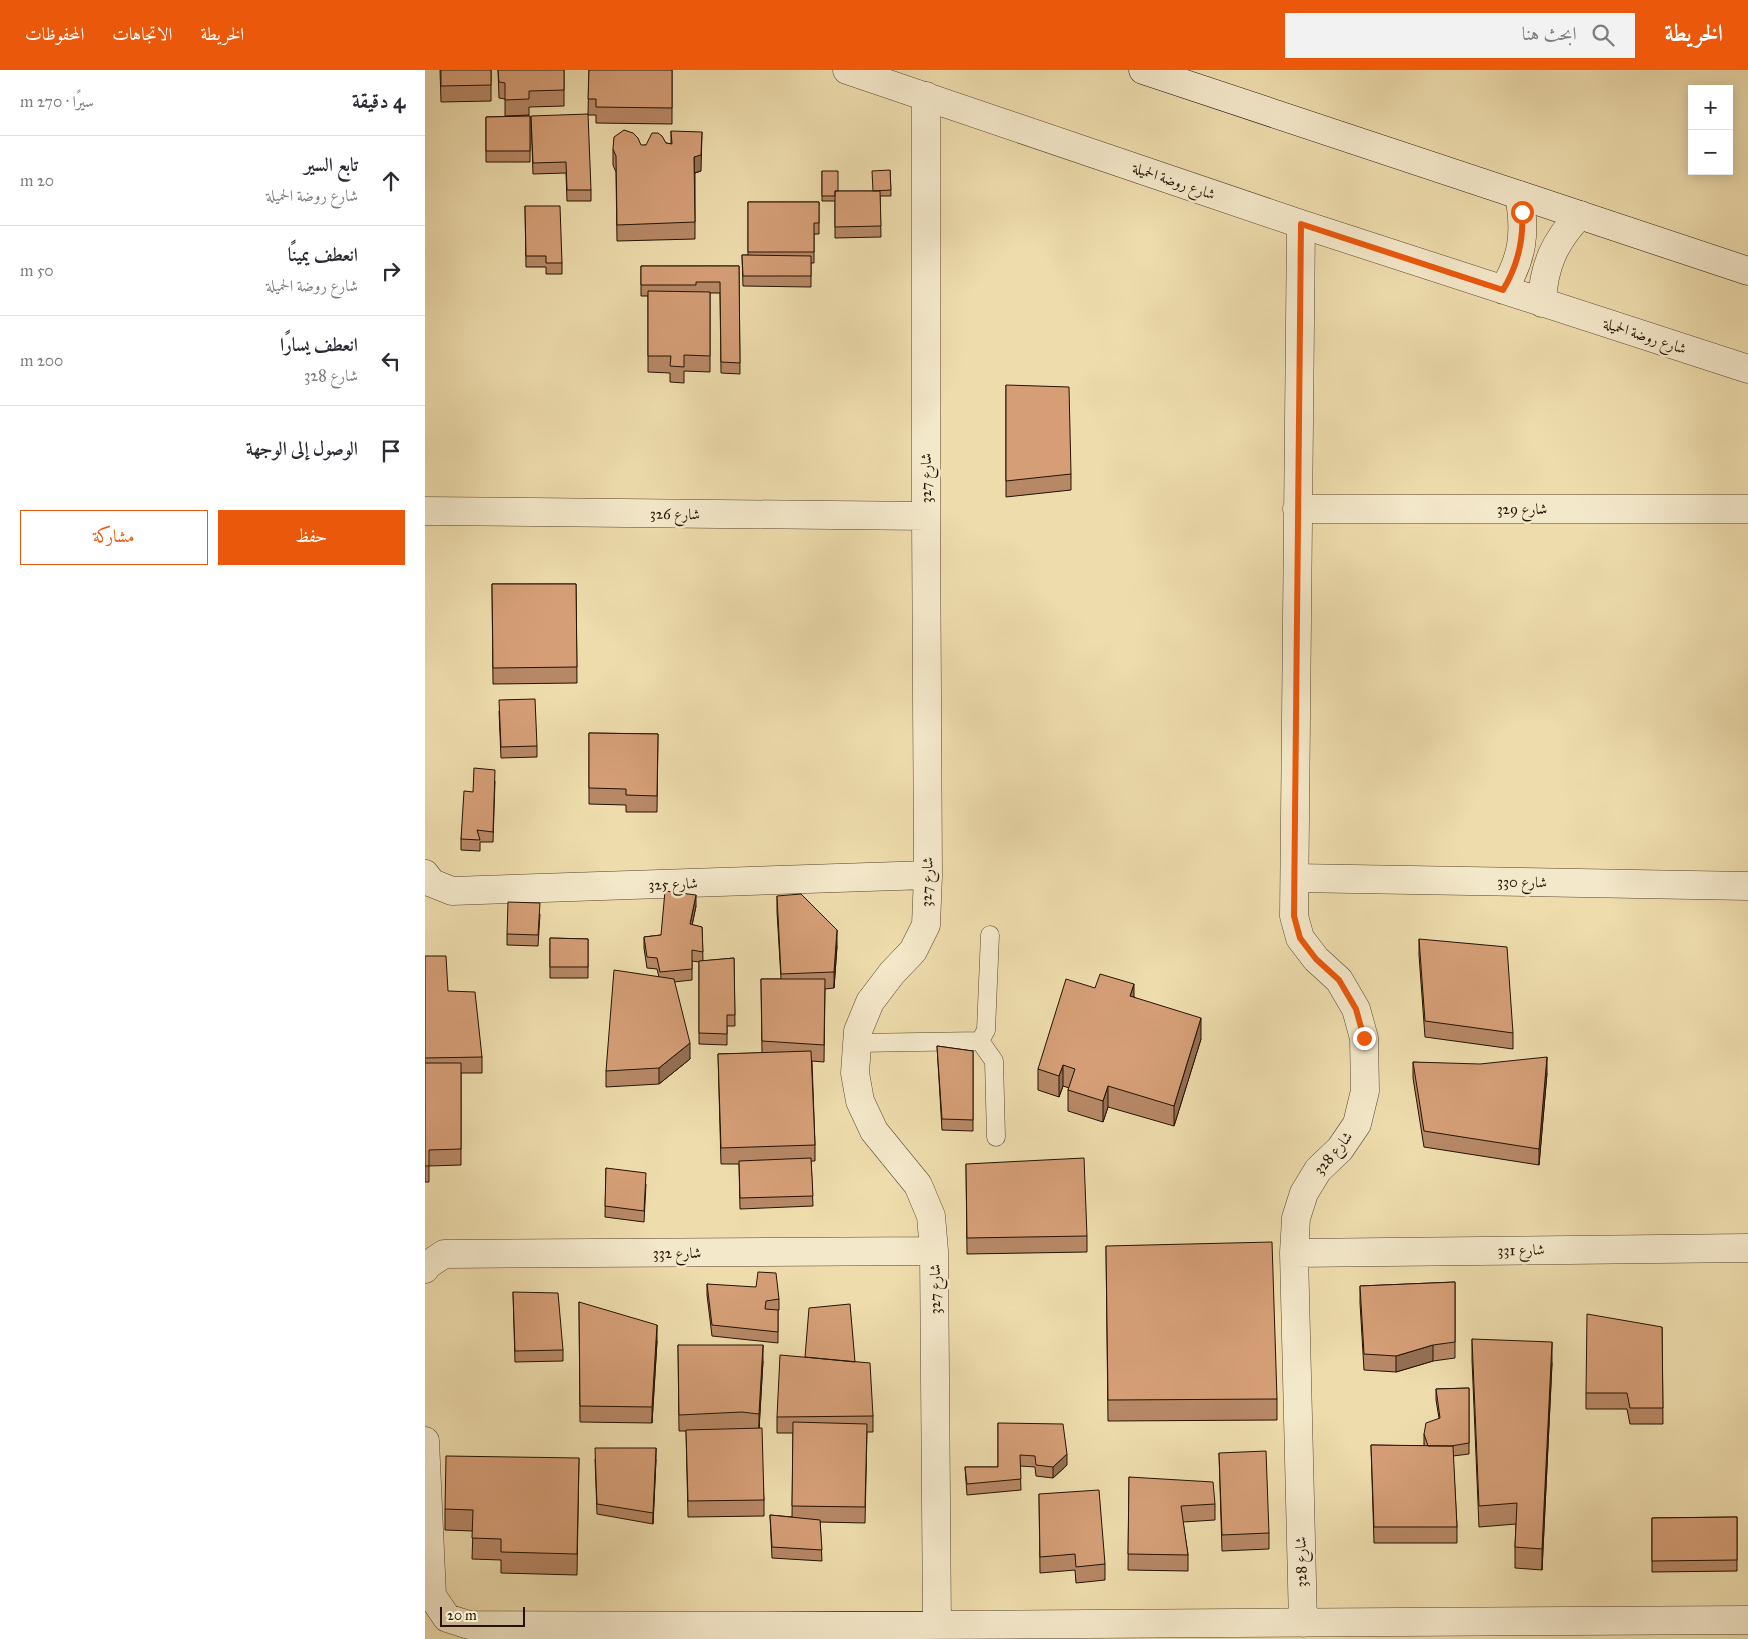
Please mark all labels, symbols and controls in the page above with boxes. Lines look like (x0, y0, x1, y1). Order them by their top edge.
search box (1285, 13, 1635, 58)
text: الخريطة (1665, 18, 1723, 48)
icon: search (1589, 21, 1617, 49)
text: ابحث هنا (1522, 22, 1577, 45)
text: المحفوظات (25, 23, 84, 45)
text: الاتجاهات (112, 23, 172, 45)
text: الخريطة (200, 23, 244, 45)
map controls (1688, 85, 1733, 175)
button: + (1688, 85, 1733, 130)
text: 4 دقيقة (352, 88, 405, 114)
text: سيرًا · 270 m (20, 92, 94, 111)
button: − (1688, 130, 1733, 175)
text: تابع السير (304, 153, 358, 176)
street label: شارع روضة الحميلة (1128, 158, 1218, 207)
icon: ahead (377, 167, 405, 195)
text: 20 m (20, 171, 54, 190)
text: شارع روضة الحميلة (266, 186, 358, 205)
route start (1511, 201, 1534, 224)
text: انعطف يمينًا (288, 243, 358, 266)
icon: right (377, 257, 405, 285)
text: 50 m (20, 261, 54, 280)
text: شارع روضة الحميلة (266, 276, 358, 295)
street label: شارع روضة الحميلة (1599, 314, 1689, 362)
text: انعطف يسارًا (280, 333, 358, 356)
icon: left (377, 347, 405, 375)
text: 200 m (20, 351, 63, 370)
text: شارع 328 (304, 366, 358, 385)
text: الوصول إلى الوجهة (246, 437, 358, 460)
icon: arrive (377, 437, 405, 465)
street label: شارع 327 (917, 453, 939, 503)
street label: شارع 329 (1497, 500, 1547, 522)
street label: شارع 326 (650, 505, 700, 527)
button: مشاركة (20, 510, 208, 565)
button: حفظ (218, 510, 405, 565)
street label: شارع 327 (917, 857, 941, 908)
street label: شارع 330 (1497, 873, 1547, 895)
street label: شارع 325 (648, 874, 698, 898)
route end (1353, 1027, 1376, 1050)
street label: شارع 328 (1310, 1128, 1359, 1181)
street label: شارع 331 (1497, 1241, 1545, 1263)
street label: شارع 332 (653, 1244, 701, 1266)
street label: شارع 327 (926, 1264, 948, 1314)
street label: شارع 328 (1292, 1536, 1314, 1587)
scale bar (440, 1604, 525, 1627)
text: 20 m (447, 1607, 477, 1624)

